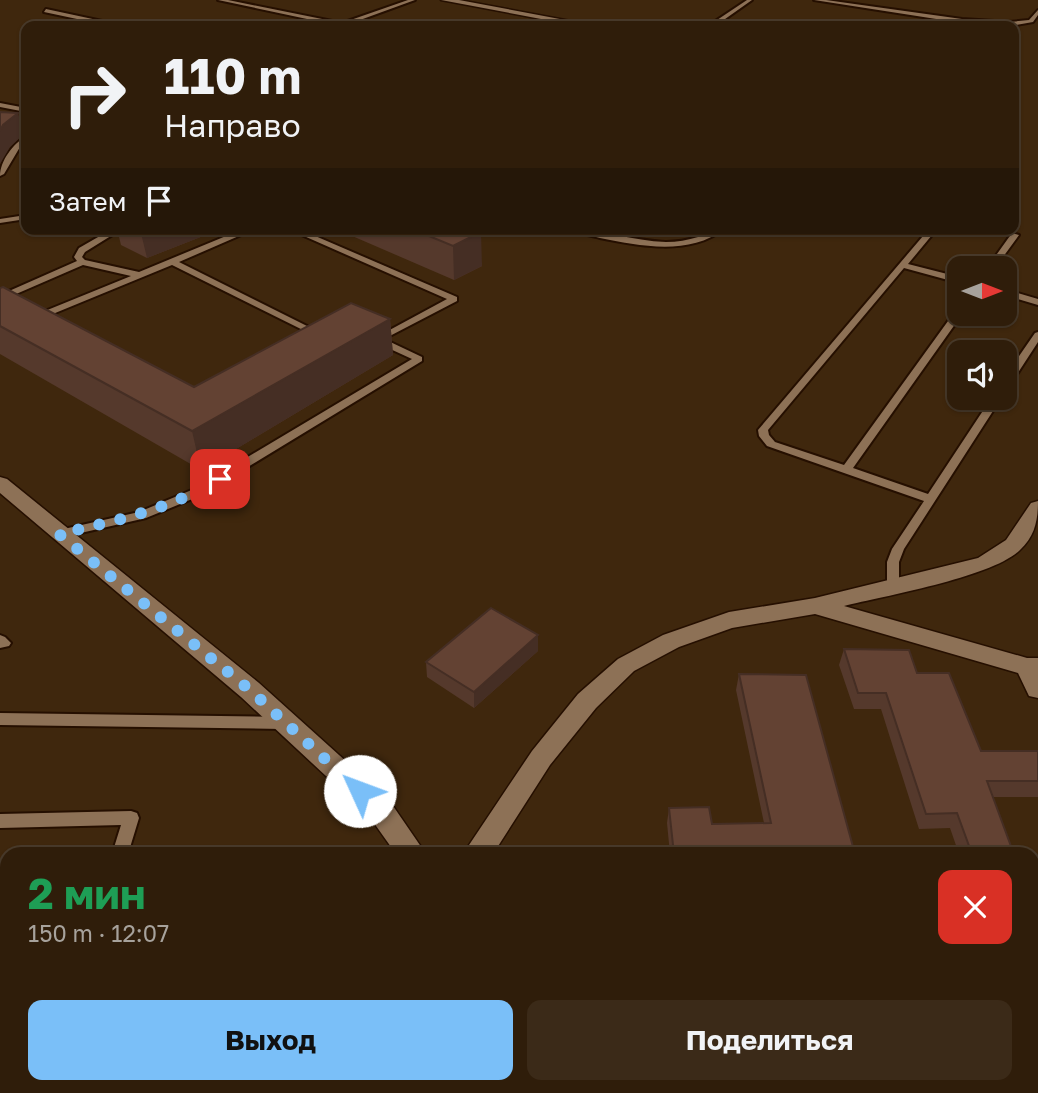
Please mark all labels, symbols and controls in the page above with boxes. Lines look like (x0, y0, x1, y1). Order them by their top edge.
text: 110 m (164, 46, 301, 105)
icon: right (49, 49, 140, 140)
text: Направо (164, 106, 301, 144)
icon: arrive (140, 182, 178, 220)
text: Затем (49, 186, 126, 217)
north arrow (947, 256, 1017, 326)
map controls (947, 256, 1017, 410)
button: sound (947, 340, 1017, 410)
pin (190, 449, 250, 509)
icon: arrive (201, 460, 239, 498)
position arrow (323, 754, 397, 828)
text: 2 мин (28, 868, 146, 918)
button: close (938, 870, 1012, 944)
text: 150 m · 12:07 (28, 919, 169, 947)
button: Выход (28, 1000, 513, 1080)
button: Поделиться (527, 1000, 1012, 1080)

